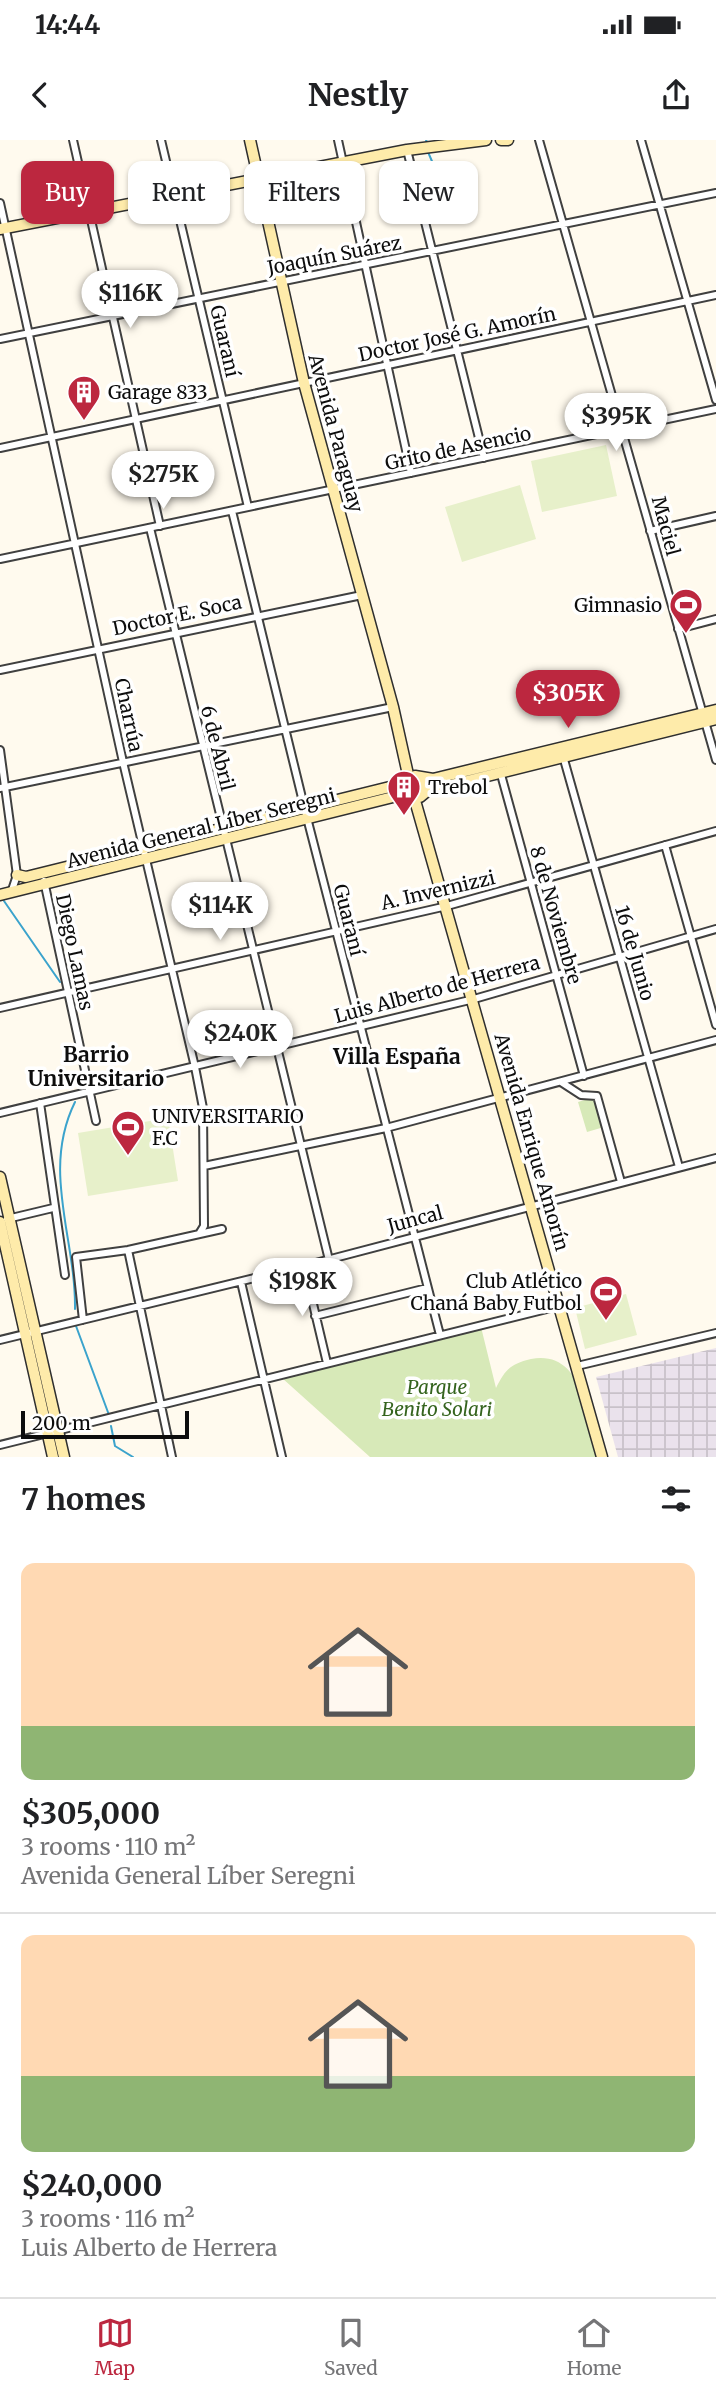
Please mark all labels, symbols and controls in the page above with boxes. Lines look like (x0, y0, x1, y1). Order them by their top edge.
text: 14:44 (35, 8, 100, 41)
text: Nestly (308, 75, 408, 115)
icon: back (21, 76, 59, 114)
icon: share (657, 76, 695, 114)
chip: Buy (21, 161, 114, 224)
chip: Rent (128, 161, 230, 224)
chip: Filters (244, 161, 365, 224)
chip: New (379, 161, 478, 224)
street label: Joaquín Suárez (264, 230, 403, 280)
pin: $116K (81, 270, 179, 330)
text: $116K (97, 278, 163, 307)
street label: Doctor José G. Amorín (356, 301, 558, 367)
street label: Guaraní (205, 303, 245, 380)
street label: Avenida Paraguay (303, 350, 369, 515)
building icon: Garage 833 (65, 373, 103, 422)
place label: Garage 833 (108, 380, 208, 404)
pin: $395K (567, 394, 665, 453)
text: $395K (580, 401, 652, 430)
street label: Grito de Asencio (383, 421, 533, 475)
pin: $275K (114, 452, 212, 511)
text: $275K (128, 459, 198, 488)
street label: Maciel (647, 494, 685, 558)
sports icon: Gimnasio (667, 586, 705, 635)
street label: Doctor E. Soca (110, 590, 244, 640)
place label: Gimnasio (574, 593, 662, 617)
pin: $305K (519, 670, 617, 730)
street label: Charrúa (110, 676, 148, 754)
text: $305K (532, 678, 604, 707)
street label: 6 de Abril (196, 703, 240, 793)
building icon: Trebol (385, 768, 423, 817)
place label: Trebol (428, 775, 488, 799)
street label: Avenida General Líber Seregni (63, 783, 338, 873)
street label: 8 de Noviembre (525, 843, 587, 987)
street label: A. Invernizzi (378, 865, 497, 915)
pin: $114K (171, 882, 269, 942)
street label: Guaraní (329, 882, 370, 959)
text: $114K (187, 890, 253, 919)
street label: Diego Lamas (51, 892, 99, 1012)
street label: 16 de Junio (610, 903, 660, 1003)
street label: Luis Alberto de Herrera (332, 950, 542, 1028)
pin: $240K (191, 1010, 289, 1070)
text: $240K (203, 1018, 277, 1047)
street label: Avenida Enrique Amorín (489, 1030, 575, 1254)
district label: Barrio Universitario (28, 1041, 164, 1092)
district label: Villa España (332, 1043, 461, 1070)
place label: UNIVERSITARIO F.C (152, 1104, 304, 1150)
sports icon: UNIVERSITARIO F.C (109, 1108, 147, 1157)
street label: Juncal (384, 1200, 446, 1238)
pin: $198K (253, 1258, 351, 1318)
text: $198K (268, 1266, 336, 1295)
place label: Club Atlético Chaná Baby Futbol (411, 1269, 582, 1315)
sports icon: Club Atlético Chaná Baby Futbol (587, 1273, 625, 1322)
park label: Parque Benito Solari (382, 1375, 492, 1421)
scale bar (21, 1408, 189, 1440)
text: 200 m (32, 1411, 91, 1435)
text: 7 homes (21, 1480, 146, 1518)
icon: filters (657, 1480, 695, 1518)
icon: home (295, 1609, 421, 1735)
text: $305,000 (21, 1794, 160, 1832)
text: 3 rooms · 110 m² (21, 1832, 195, 1861)
text: Avenida General Líber Seregni (21, 1861, 355, 1890)
icon: home (295, 1981, 421, 2107)
text: $240,000 (21, 2166, 162, 2204)
text: 3 rooms · 116 m² (21, 2204, 195, 2233)
text: Luis Alberto de Herrera (21, 2233, 277, 2262)
tab: Map (94, 2314, 135, 2380)
tab: Saved (324, 2314, 378, 2380)
tab: Home (567, 2314, 622, 2380)

